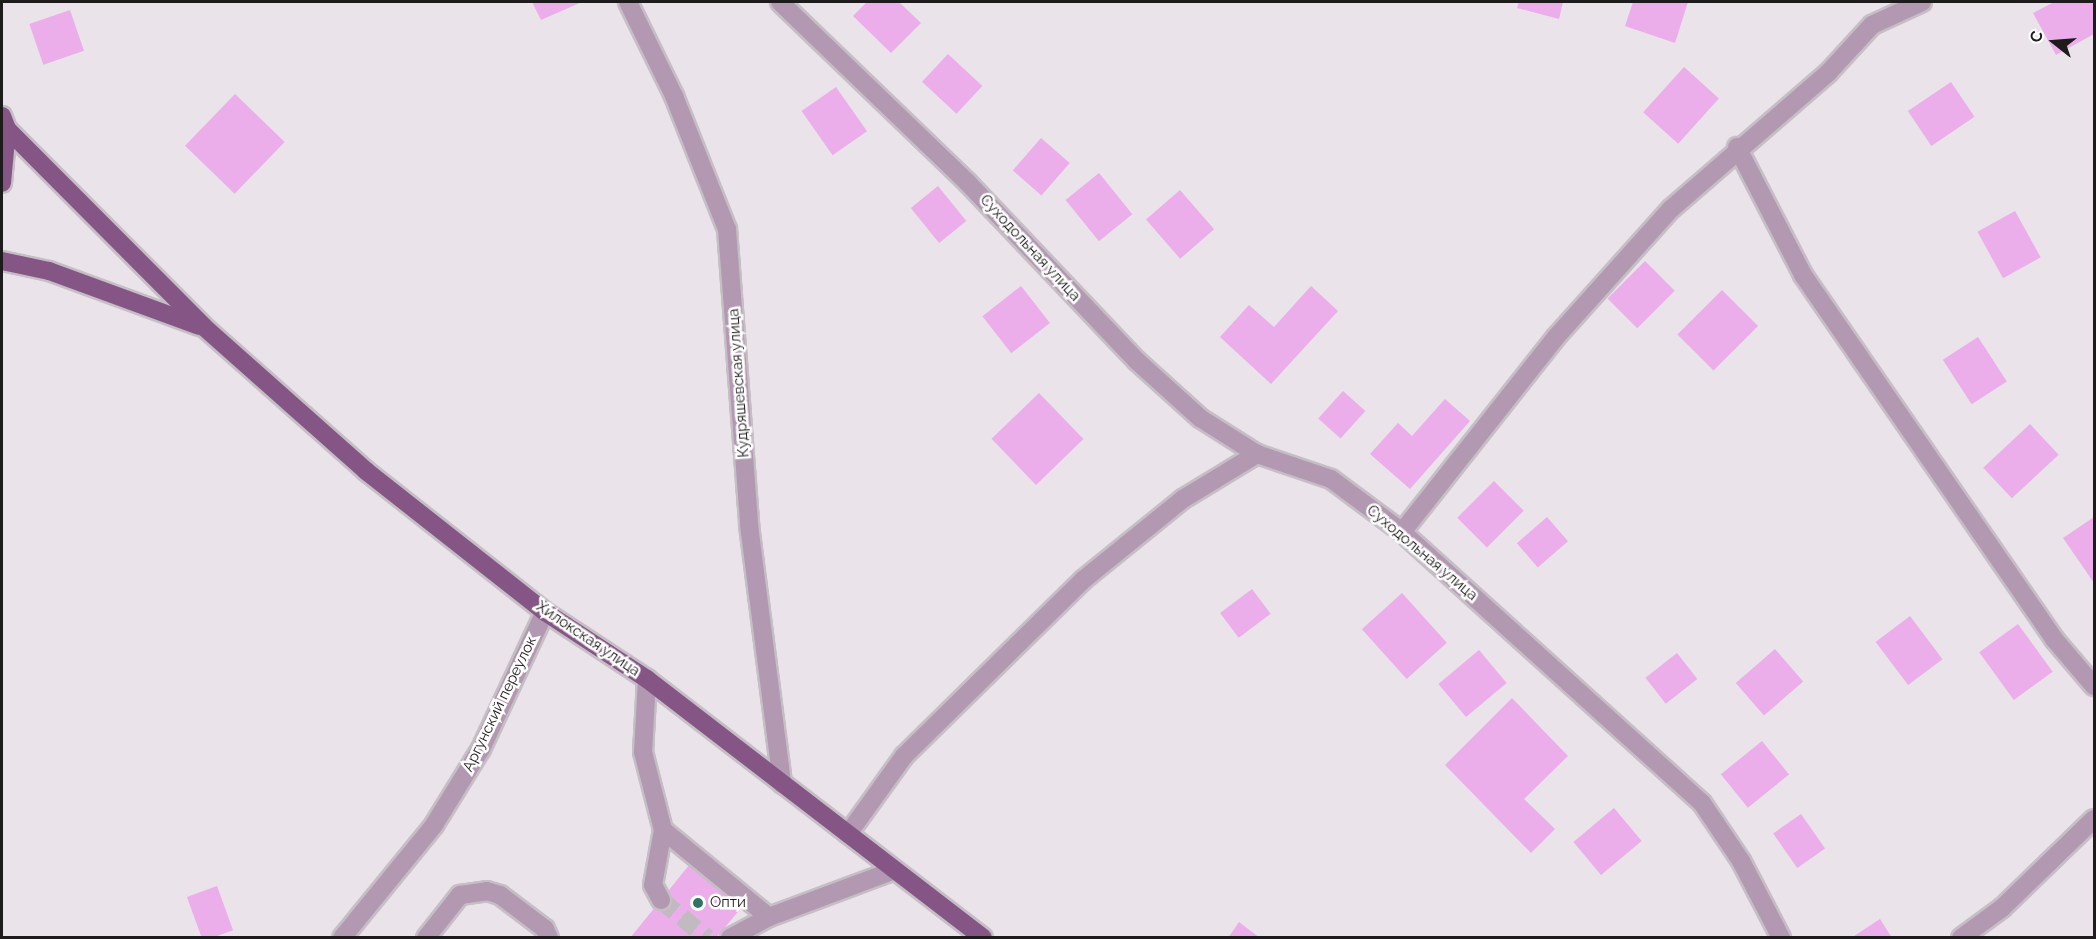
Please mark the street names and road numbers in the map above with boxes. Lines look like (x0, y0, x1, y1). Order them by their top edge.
street label: Суходольная улица (976, 191, 1084, 305)
street label: Кудряшевская улица (725, 308, 753, 458)
street label: Суходольная улица (1363, 501, 1481, 605)
street label: Хилокская улица (533, 598, 643, 680)
street label: Аргунский переулок (459, 633, 541, 775)

